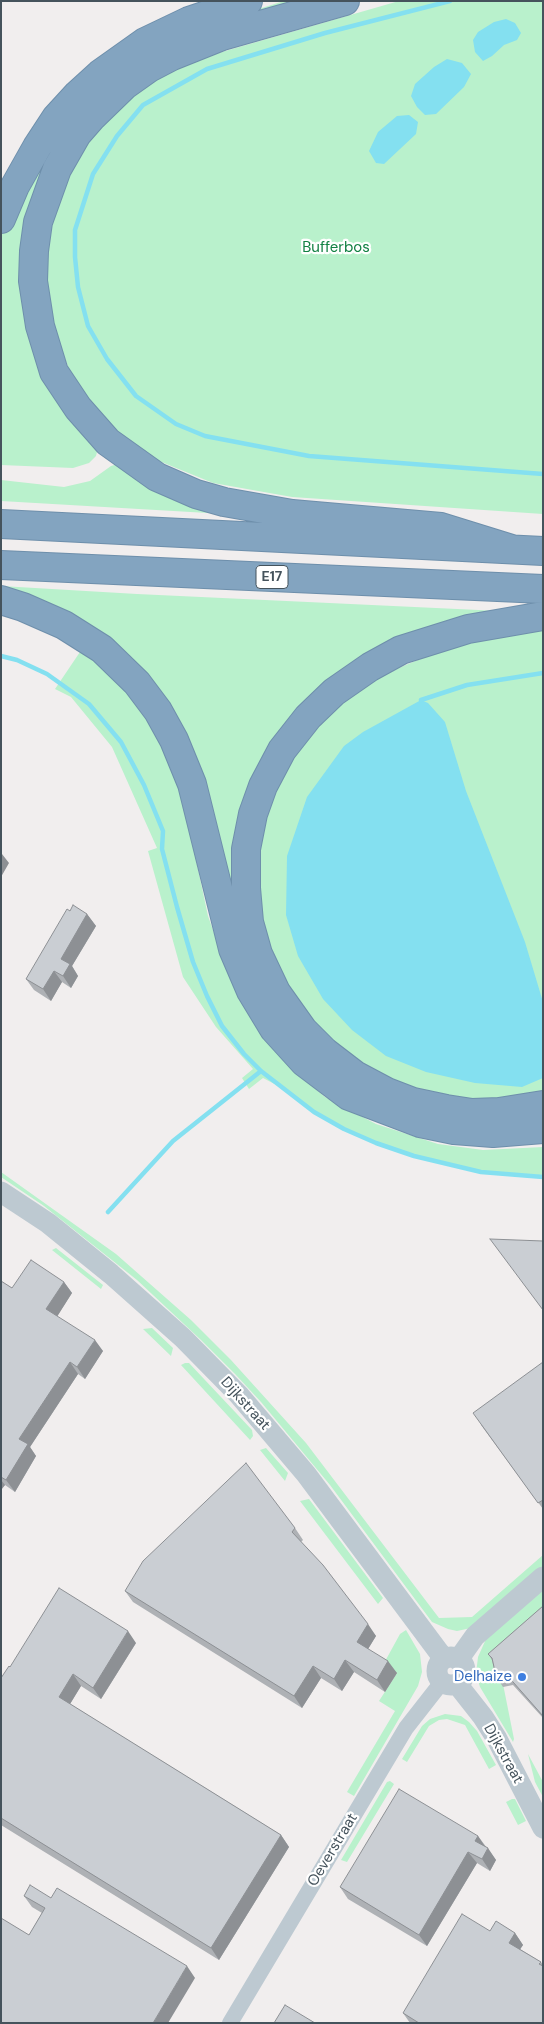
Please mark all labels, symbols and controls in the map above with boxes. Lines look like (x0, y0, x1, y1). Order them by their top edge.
park label: Bufferbos (302, 239, 370, 257)
road number: E17 (256, 566, 288, 588)
street label: Dijkstraat (216, 1374, 274, 1434)
place label: Delhaize (454, 1668, 512, 1686)
marker: Delhaize (516, 1671, 528, 1683)
street label: Dijkstraat (479, 1721, 527, 1787)
street label: Oeverstraat (304, 1810, 362, 1890)

